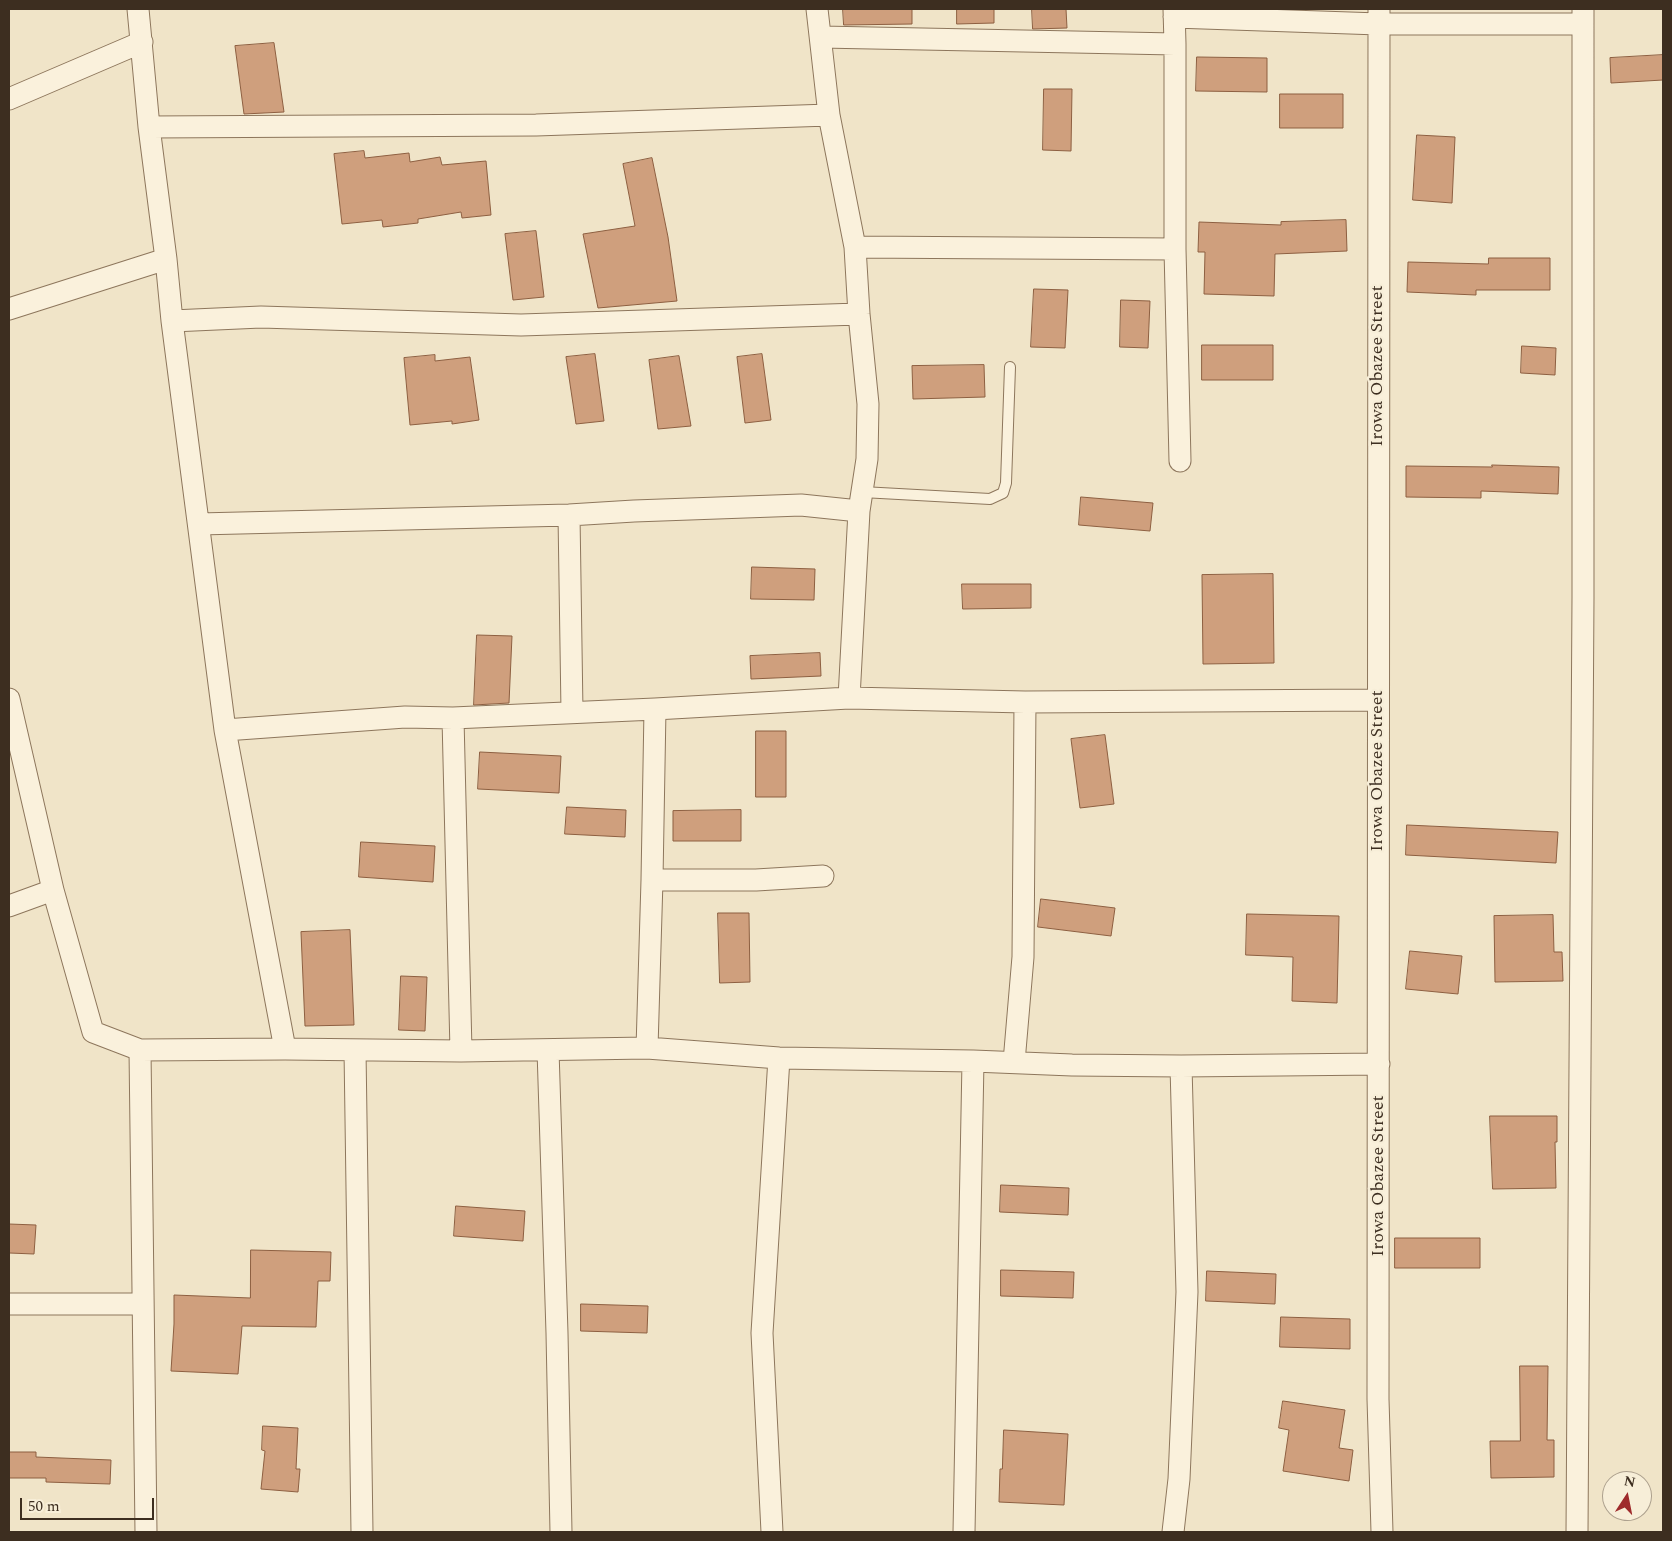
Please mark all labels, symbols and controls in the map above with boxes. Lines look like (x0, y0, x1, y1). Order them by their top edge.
street label: Irowa Obazee Street (1367, 285, 1389, 447)
street label: Irowa Obazee Street (1367, 690, 1389, 852)
street label: Irowa Obazee Street (1368, 1095, 1390, 1257)
text: N (1622, 1470, 1637, 1493)
north arrow (1602, 1471, 1652, 1521)
scale bar (22, 1488, 156, 1520)
text: 50 m (28, 1495, 60, 1518)

